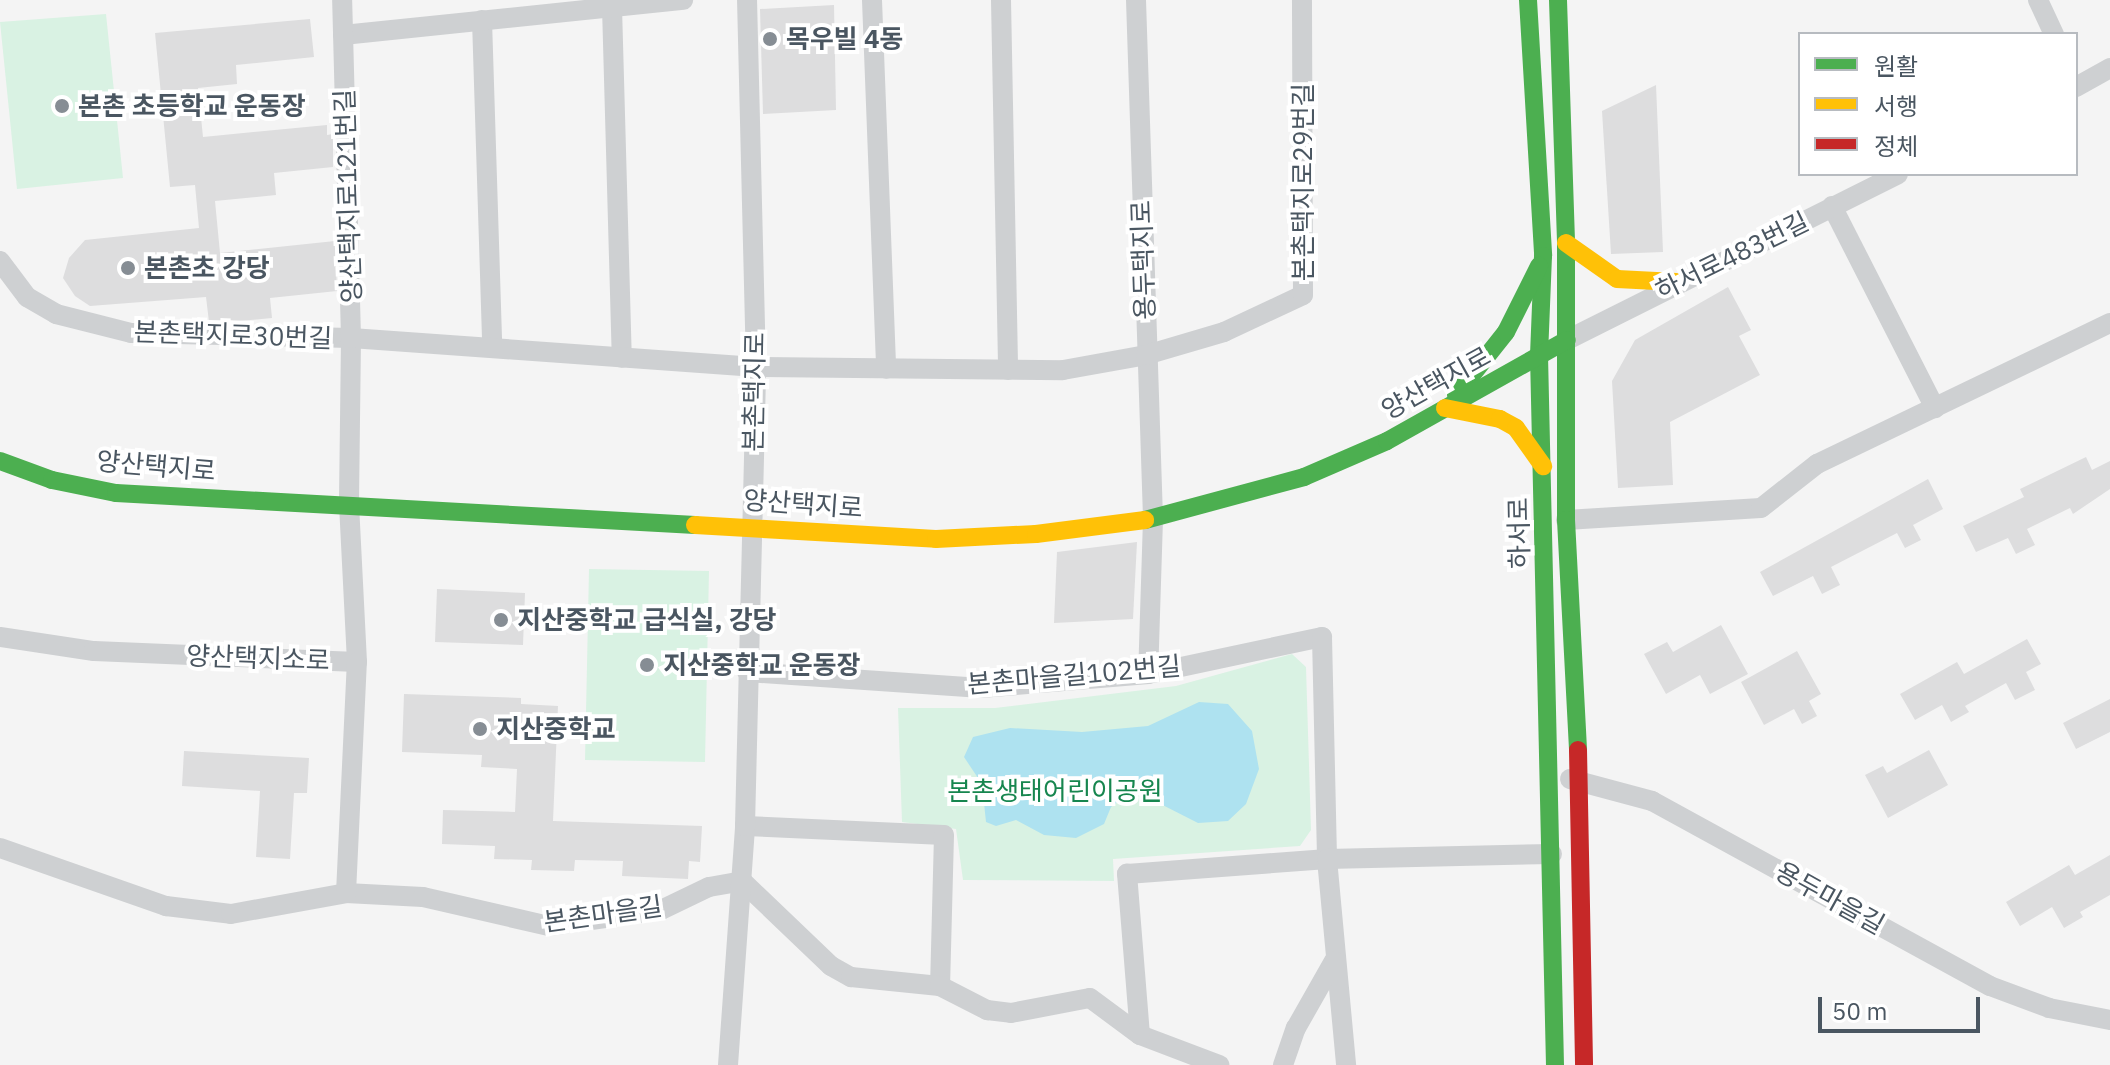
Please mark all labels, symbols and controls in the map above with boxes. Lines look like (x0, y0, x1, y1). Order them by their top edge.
place label: 목우빌 4동 (786, 23, 903, 55)
marker: 목우빌 4동 (761, 30, 779, 48)
legend (1798, 32, 2078, 176)
text: 원활 (1874, 50, 1918, 82)
street label: 본촌택지로29번길 (1287, 83, 1319, 281)
street label: 양산택지로121번길 (329, 88, 367, 304)
place label: 본촌 초등학교 운동장 (78, 90, 306, 122)
text: 서행 (1874, 90, 1918, 122)
marker: 본촌 초등학교 운동장 (53, 97, 71, 115)
text: 정체 (1874, 130, 1918, 162)
street label: 용두택지로 (1125, 200, 1161, 320)
street label: 하서로483번길 (1650, 206, 1814, 306)
place label: 본촌초 강당 (144, 252, 270, 284)
marker: 본촌초 강당 (119, 259, 137, 277)
street label: 본촌택지로30번길 (133, 316, 333, 354)
street label: 본촌택지로 (737, 332, 771, 452)
street label: 양산택지로 (1376, 340, 1496, 426)
street label: 양산택지로 (95, 445, 217, 487)
street label: 양산택지로 (742, 484, 864, 524)
street label: 하서로 (1503, 497, 1535, 569)
place label: 지산중학교 급식실, 강당 (517, 604, 777, 636)
marker: 지산중학교 급식실, 강당 (492, 611, 510, 629)
street label: 양산택지소로 (186, 640, 330, 676)
place label: 지산중학교 운동장 (663, 649, 860, 681)
street label: 본촌마을길102번길 (966, 650, 1182, 700)
marker: 지산중학교 운동장 (638, 656, 656, 674)
place label: 지산중학교 (496, 713, 616, 745)
marker: 지산중학교 (471, 720, 489, 738)
park label: 본촌생태어린이공원 (947, 775, 1163, 807)
street label: 용두마을길 (1770, 855, 1890, 941)
street label: 본촌마을길 (542, 890, 664, 938)
scale bar (1822, 981, 1984, 1031)
text: 50 m (1832, 995, 1887, 1027)

